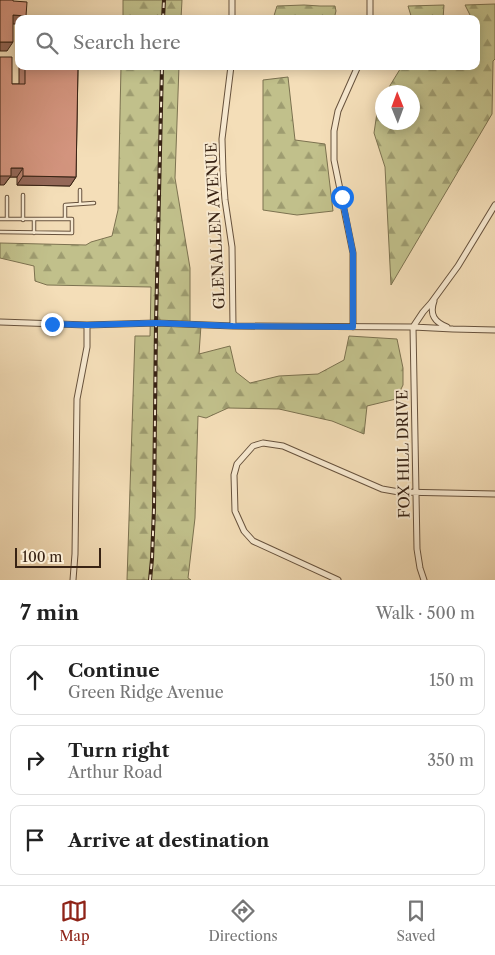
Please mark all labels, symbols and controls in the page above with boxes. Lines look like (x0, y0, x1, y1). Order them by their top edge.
search box (15, 15, 480, 70)
icon: search (33, 29, 61, 57)
text: Search here (73, 31, 181, 54)
north arrow (375, 85, 420, 130)
street label: GLENALLEN AVENUE (201, 142, 229, 310)
route start (331, 186, 354, 209)
route end (41, 313, 64, 336)
street label: FOX HILL DRIVE (392, 390, 414, 518)
scale bar (15, 545, 101, 568)
text: 100 m (22, 548, 62, 566)
text: 7 min (20, 600, 79, 625)
text: Walk · 500 m (376, 603, 475, 623)
text: Continue (68, 659, 160, 682)
icon: ahead (21, 666, 49, 694)
text: 150 m (429, 670, 474, 690)
text: Green Ridge Avenue (68, 682, 224, 702)
text: Turn right (68, 739, 169, 762)
icon: right (21, 746, 49, 774)
text: 350 m (427, 750, 474, 770)
text: Arthur Road (68, 762, 162, 782)
icon: arrive (21, 826, 49, 854)
text: Arrive at destination (68, 829, 269, 852)
tab: Map (59, 897, 90, 945)
tab: Directions (208, 897, 278, 945)
tab: Saved (397, 897, 435, 945)

